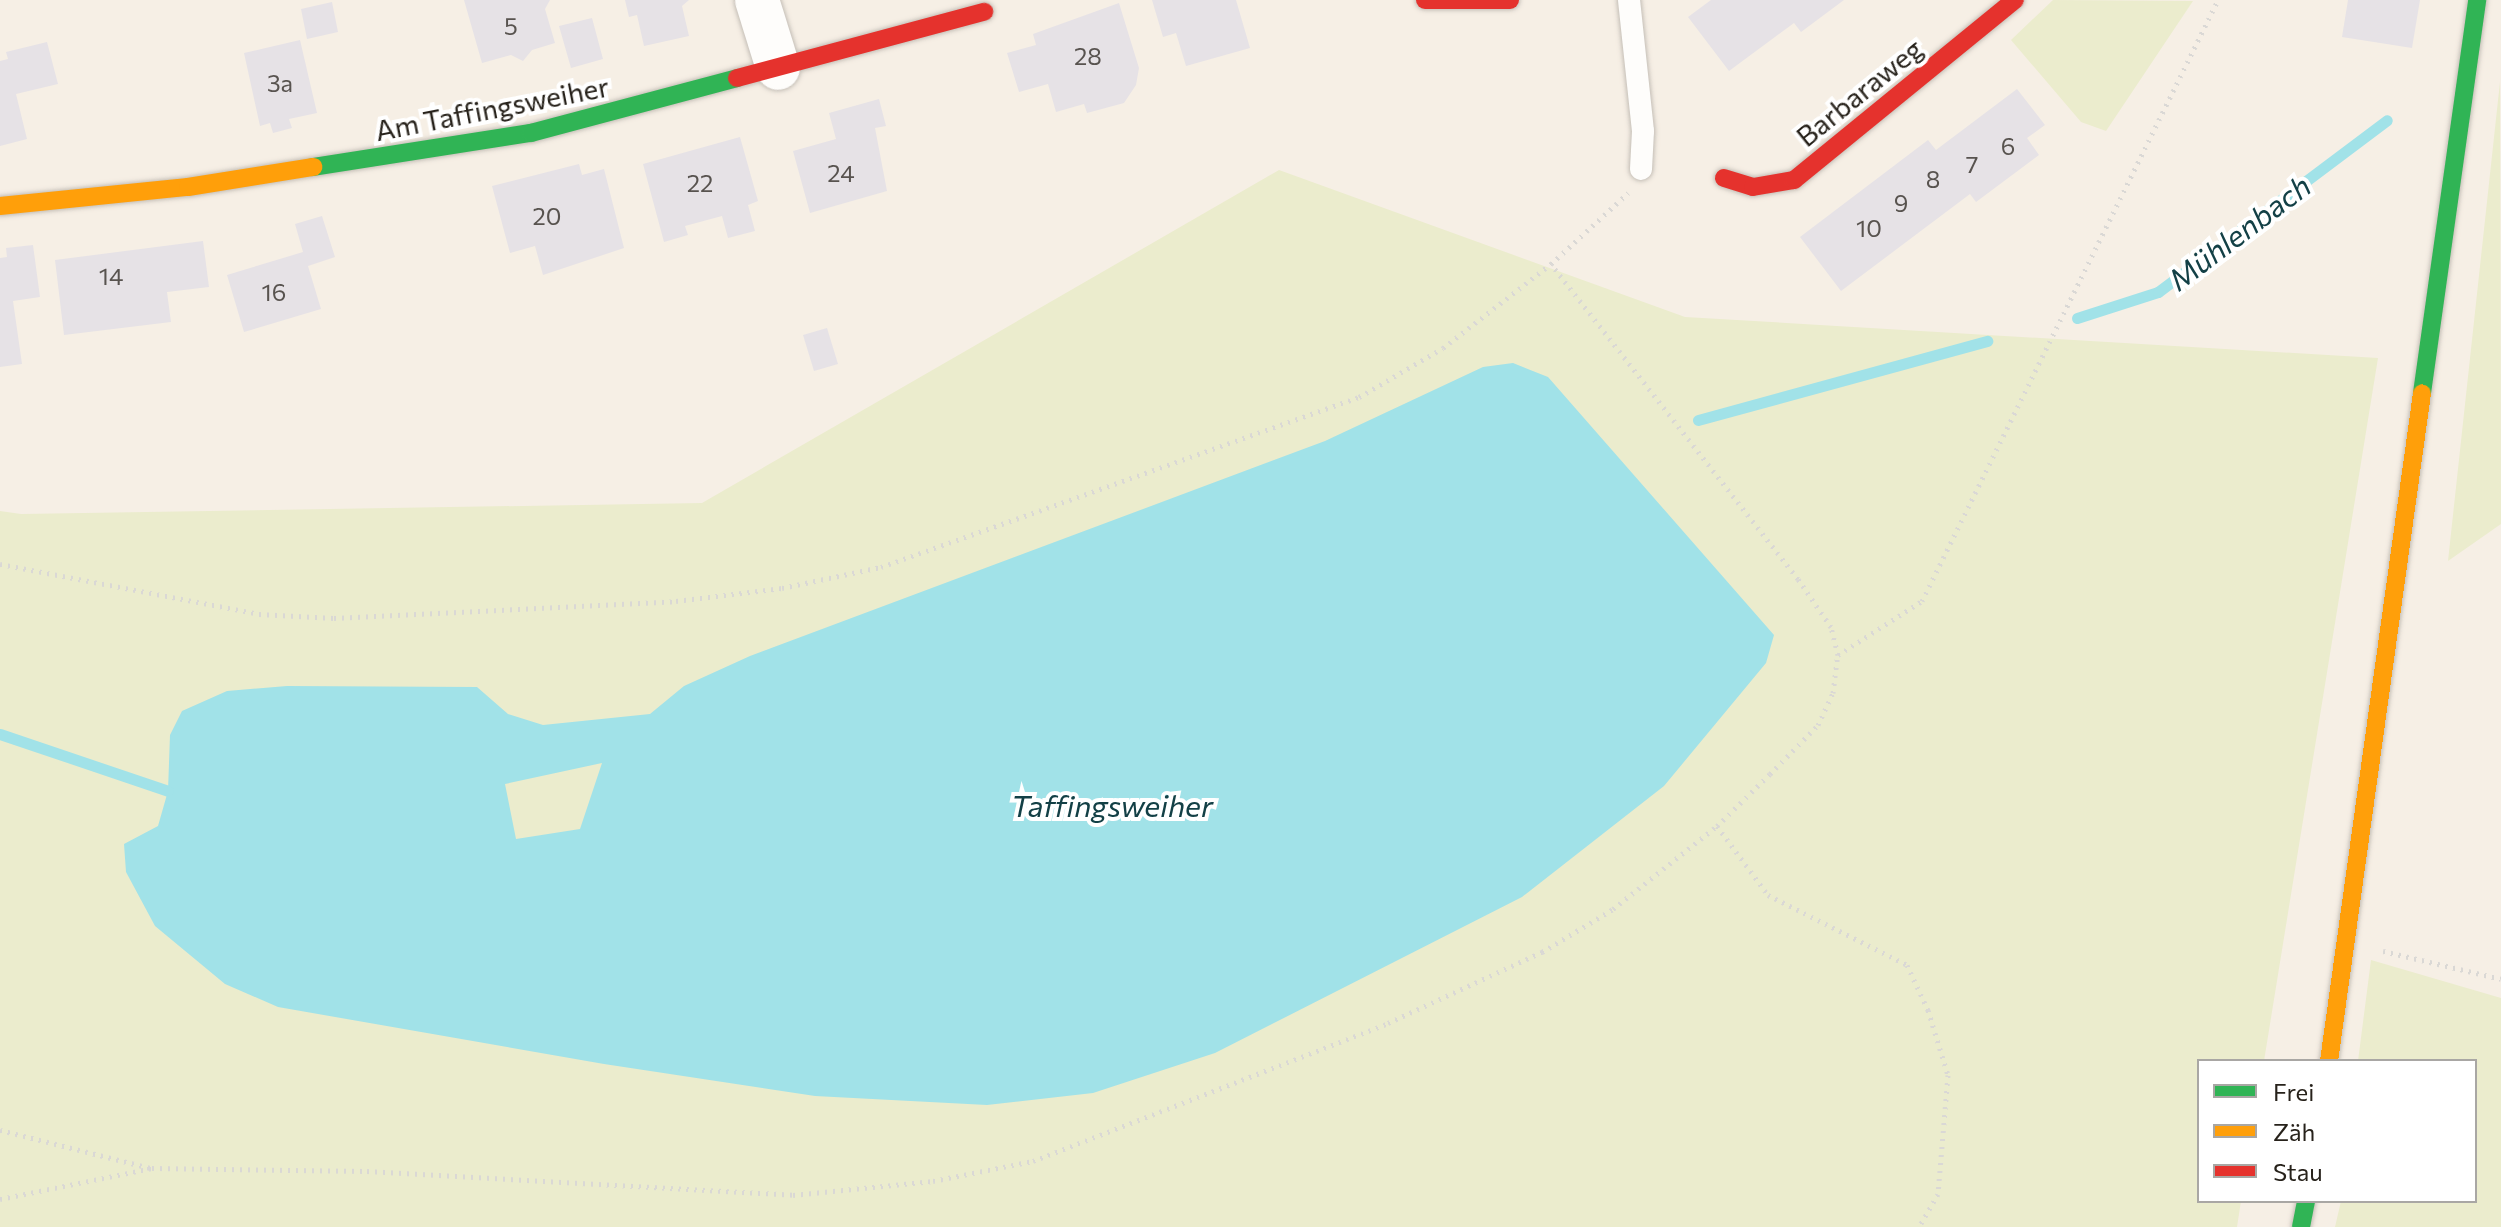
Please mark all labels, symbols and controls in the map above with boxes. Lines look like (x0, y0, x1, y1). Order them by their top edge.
house number: 5 (504, 12, 518, 40)
street label: Barbaraweg (1789, 31, 1929, 153)
house number: 28 (1074, 42, 1102, 70)
house number: 3a (267, 69, 293, 97)
street label: Am Taffingsweiher (372, 69, 612, 147)
house number: 6 (2001, 132, 2015, 160)
house number: 7 (1966, 150, 1978, 178)
house number: 24 (827, 159, 855, 187)
house number: 8 (1926, 165, 1940, 193)
water label: Mühlenbach (2161, 167, 2317, 297)
house number: 22 (687, 169, 713, 197)
house number: 9 (1894, 189, 1908, 217)
house number: 20 (533, 202, 561, 230)
house number: 10 (1856, 214, 1882, 242)
house number: 14 (99, 262, 123, 290)
house number: 16 (262, 278, 286, 306)
water label: Taffingsweiher (1011, 787, 1213, 823)
legend (2197, 1059, 2477, 1203)
text: Frei (2273, 1077, 2314, 1106)
text: Zäh (2273, 1117, 2315, 1146)
text: Stau (2273, 1157, 2323, 1186)

